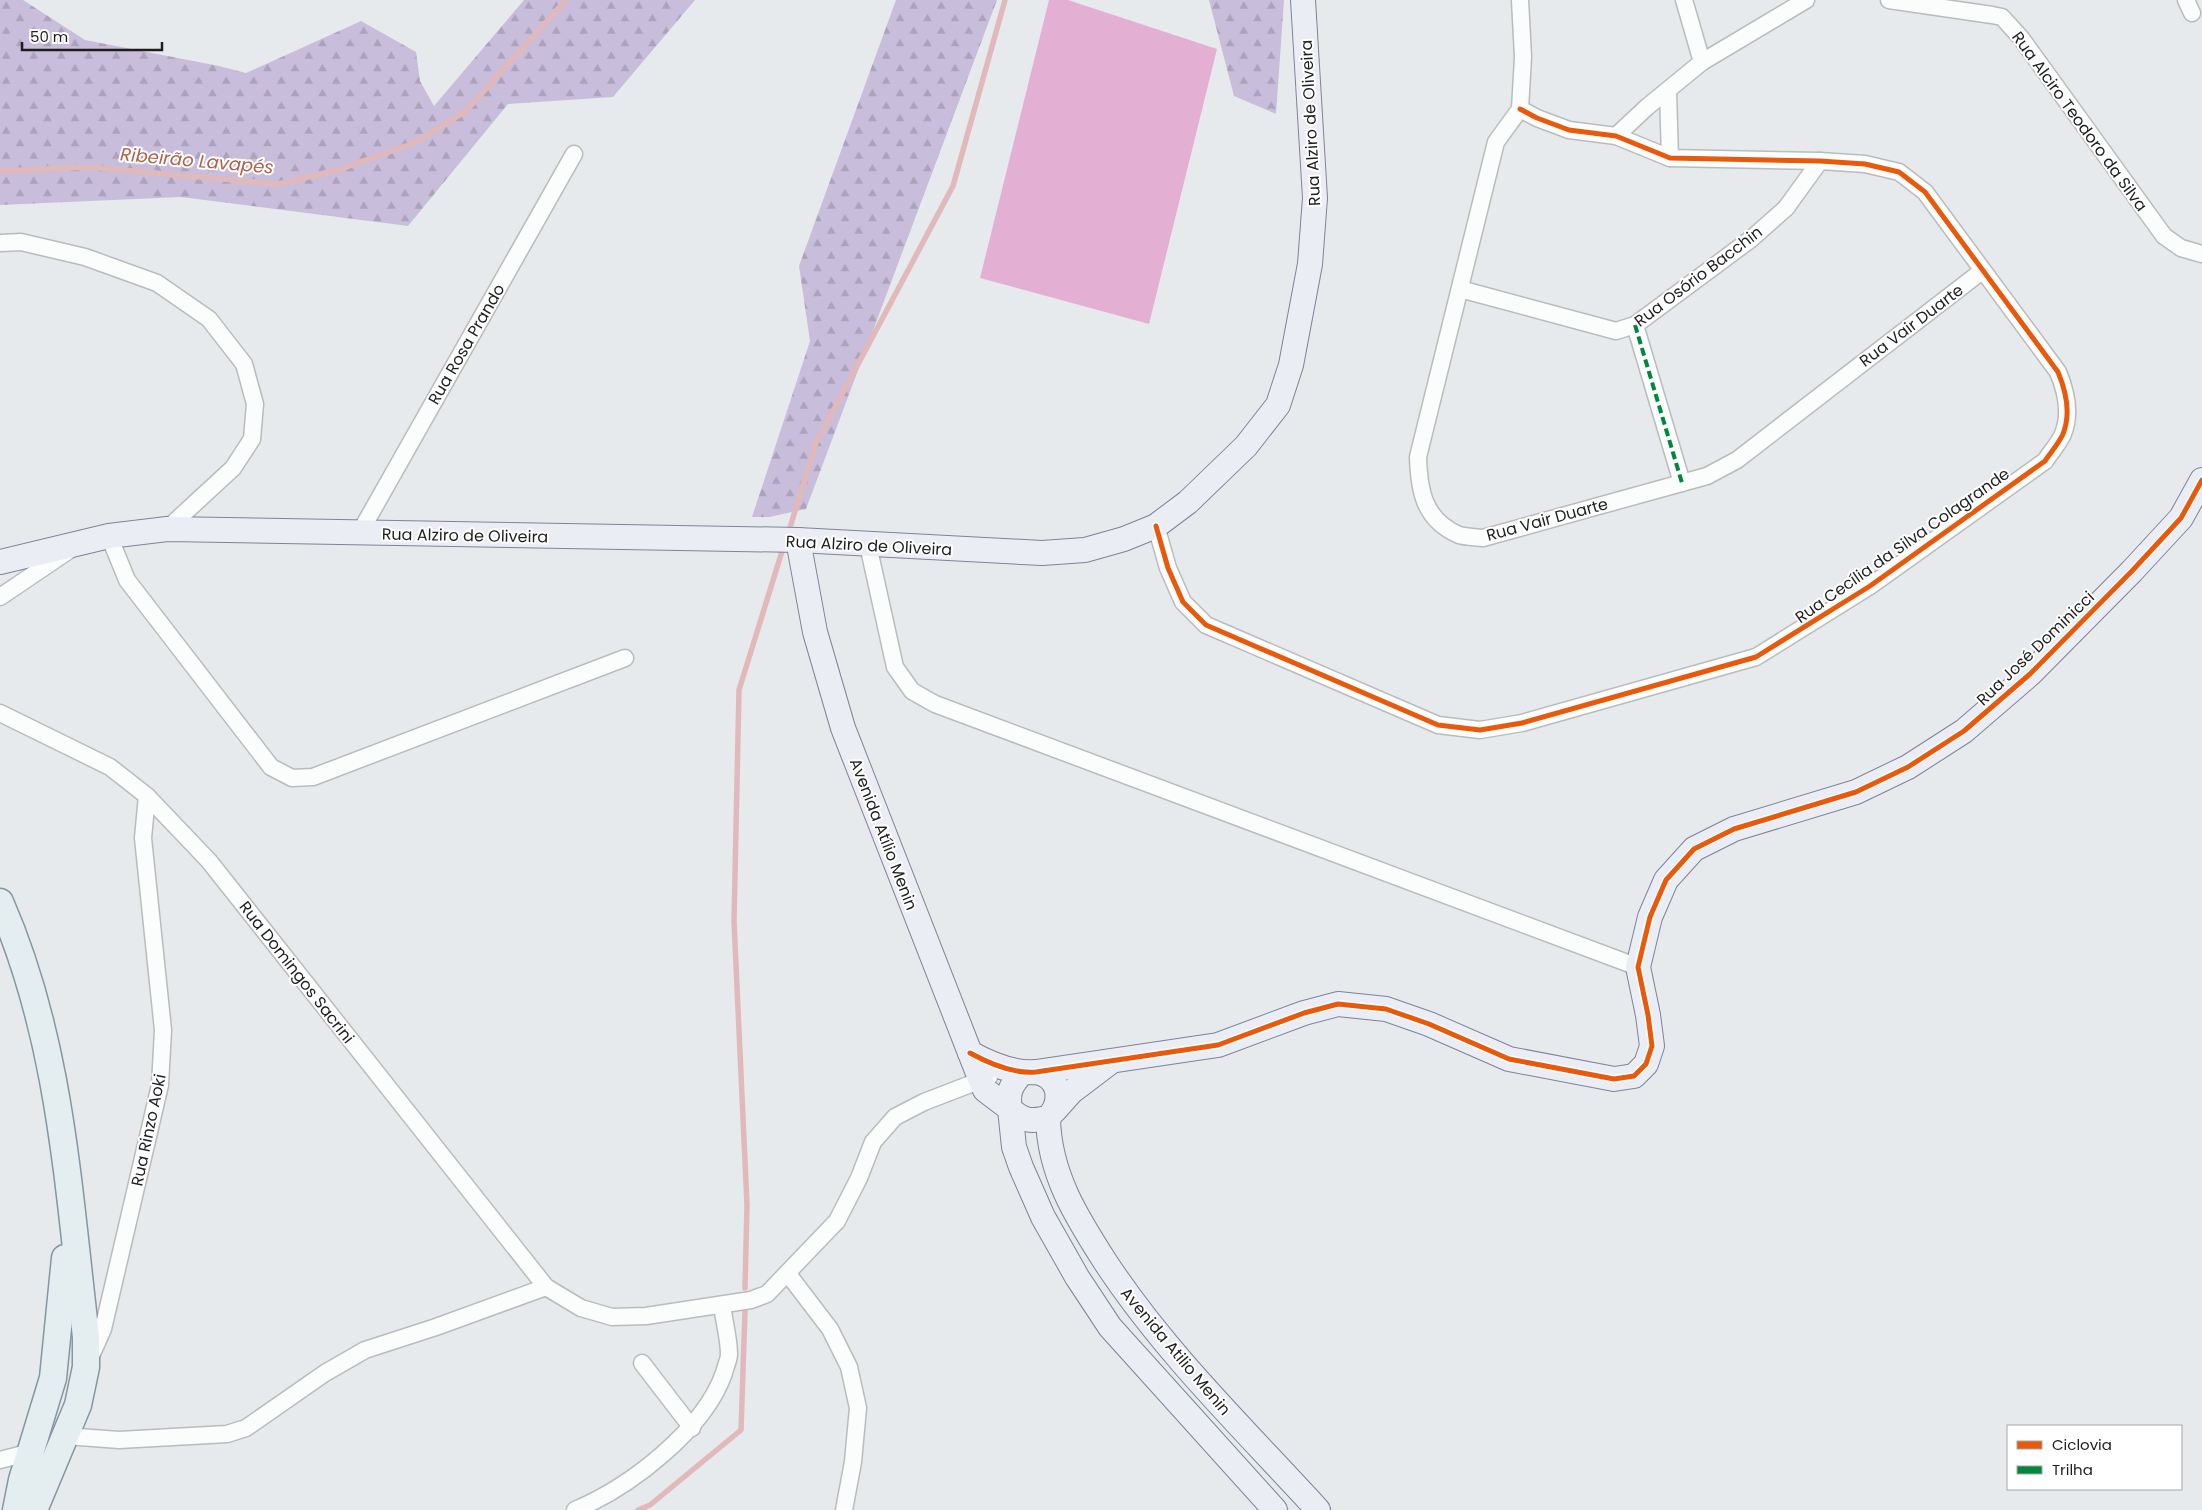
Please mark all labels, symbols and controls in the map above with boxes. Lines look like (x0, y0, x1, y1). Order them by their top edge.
scale bar (22, 20, 162, 52)
text: 50 m (30, 26, 68, 47)
street label: Rua Alciro Teodoro da Silva (2006, 27, 2153, 216)
street label: Rua Alziro de Oliveira (1295, 39, 1326, 207)
water label: Ribeirão Lavapés (119, 141, 275, 180)
street label: Rua Osório Bacchin (1629, 221, 1767, 332)
street label: Rua Vair Duarte (1854, 279, 1968, 372)
street label: Rua Rosa Prando (423, 280, 510, 409)
street label: Rua Cecília da Silva Colagrande (1790, 462, 2014, 629)
street label: Rua Vair Duarte (1484, 492, 1611, 547)
street label: Rua Alziro de Oliveira (382, 523, 548, 548)
street label: Rua Alziro de Oliveira (785, 530, 953, 561)
street label: Rua José Dominicci (1971, 586, 2099, 711)
street label: Avenida Atílio Menin (844, 755, 923, 913)
street label: Rua Domingos Sacrini (234, 896, 360, 1048)
street label: Rua Rinzo Aoki (125, 1072, 172, 1188)
street label: Avenida Atilio Menin (1115, 1282, 1236, 1420)
legend (2007, 1425, 2182, 1490)
text: Ciclovia (2052, 1434, 2112, 1455)
text: Trilha (2052, 1459, 2093, 1480)

